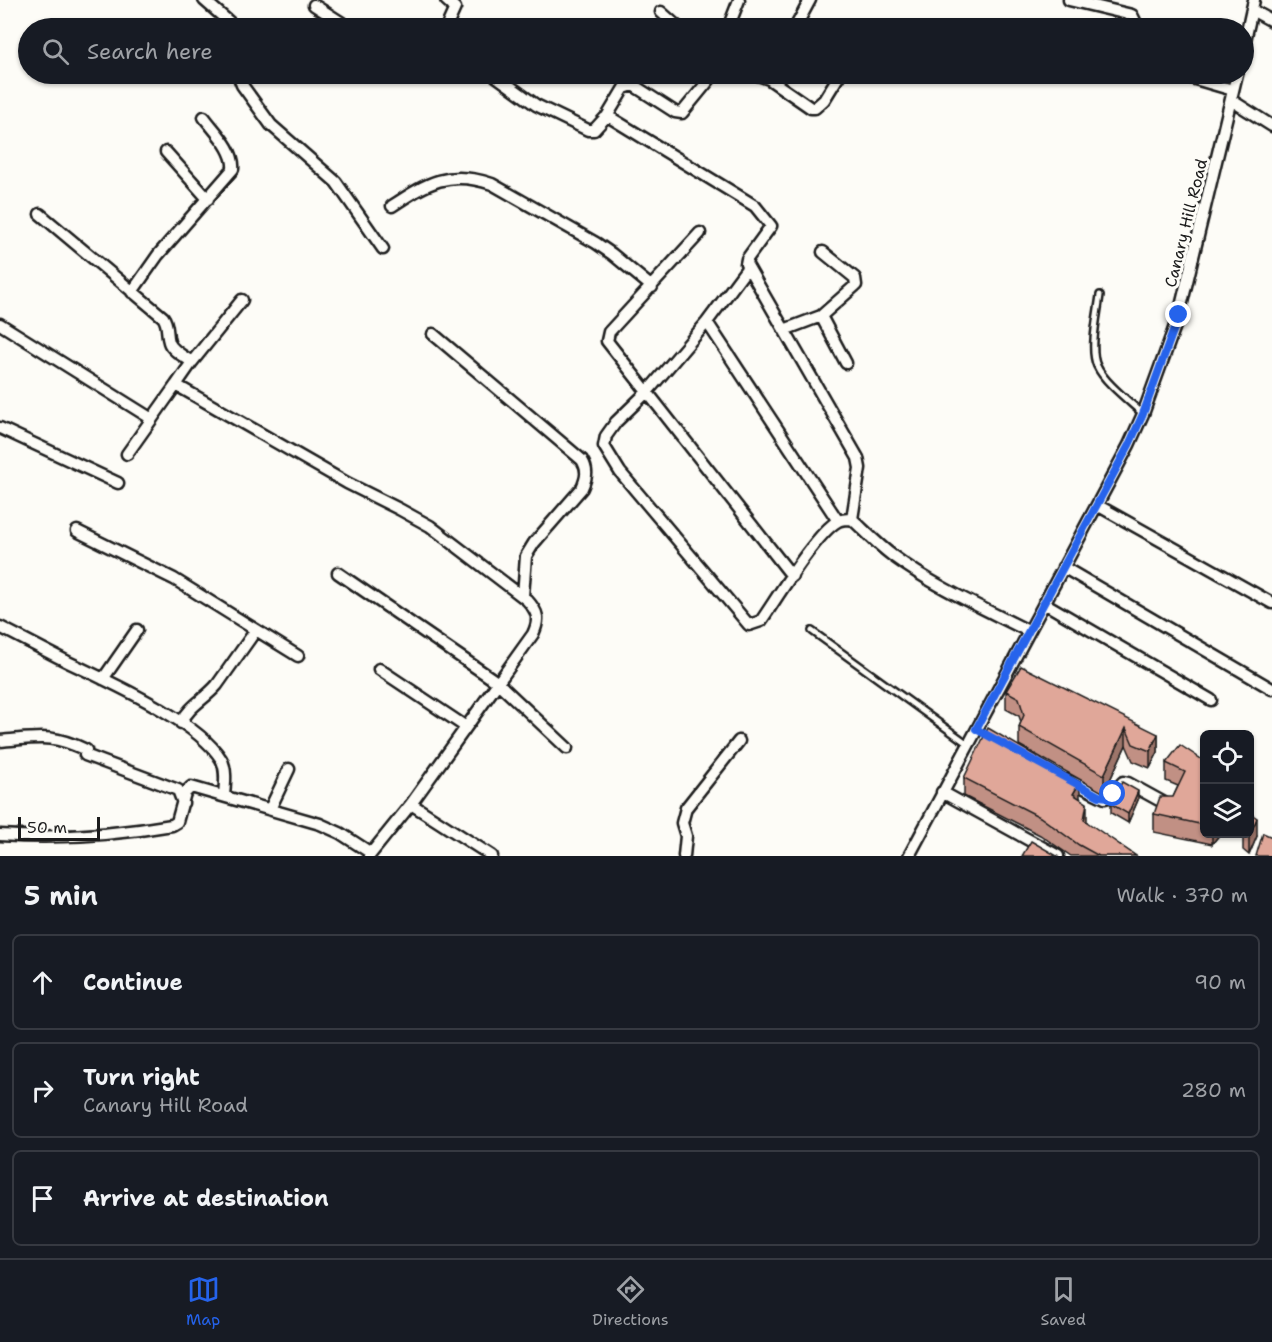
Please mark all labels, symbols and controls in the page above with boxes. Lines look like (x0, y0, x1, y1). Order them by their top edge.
search box (18, 18, 1254, 84)
icon: search (39, 35, 72, 68)
text: Search here (87, 37, 213, 66)
street label: Canary Hill Road (1160, 156, 1212, 290)
route end (1165, 301, 1191, 327)
map controls (1200, 730, 1254, 838)
button: locate (1200, 730, 1254, 784)
route start (1099, 780, 1125, 806)
button: layers (1200, 784, 1254, 838)
scale bar (18, 814, 100, 842)
text: 50 m (27, 817, 67, 838)
text: 5 min (24, 878, 98, 913)
text: Walk · 370 m (1117, 882, 1248, 908)
icon: ahead (26, 966, 59, 999)
text: Continue (83, 968, 183, 997)
text: 90 m (1194, 969, 1246, 995)
text: Turn right (83, 1063, 200, 1092)
icon: right (26, 1074, 59, 1107)
text: 280 m (1181, 1077, 1246, 1103)
text: Canary Hill Road (83, 1092, 248, 1118)
icon: arrive (26, 1182, 59, 1215)
text: Arrive at destination (83, 1184, 329, 1213)
tab: Map (186, 1273, 220, 1330)
tab: Directions (592, 1273, 669, 1330)
tab: Saved (1041, 1273, 1086, 1330)

